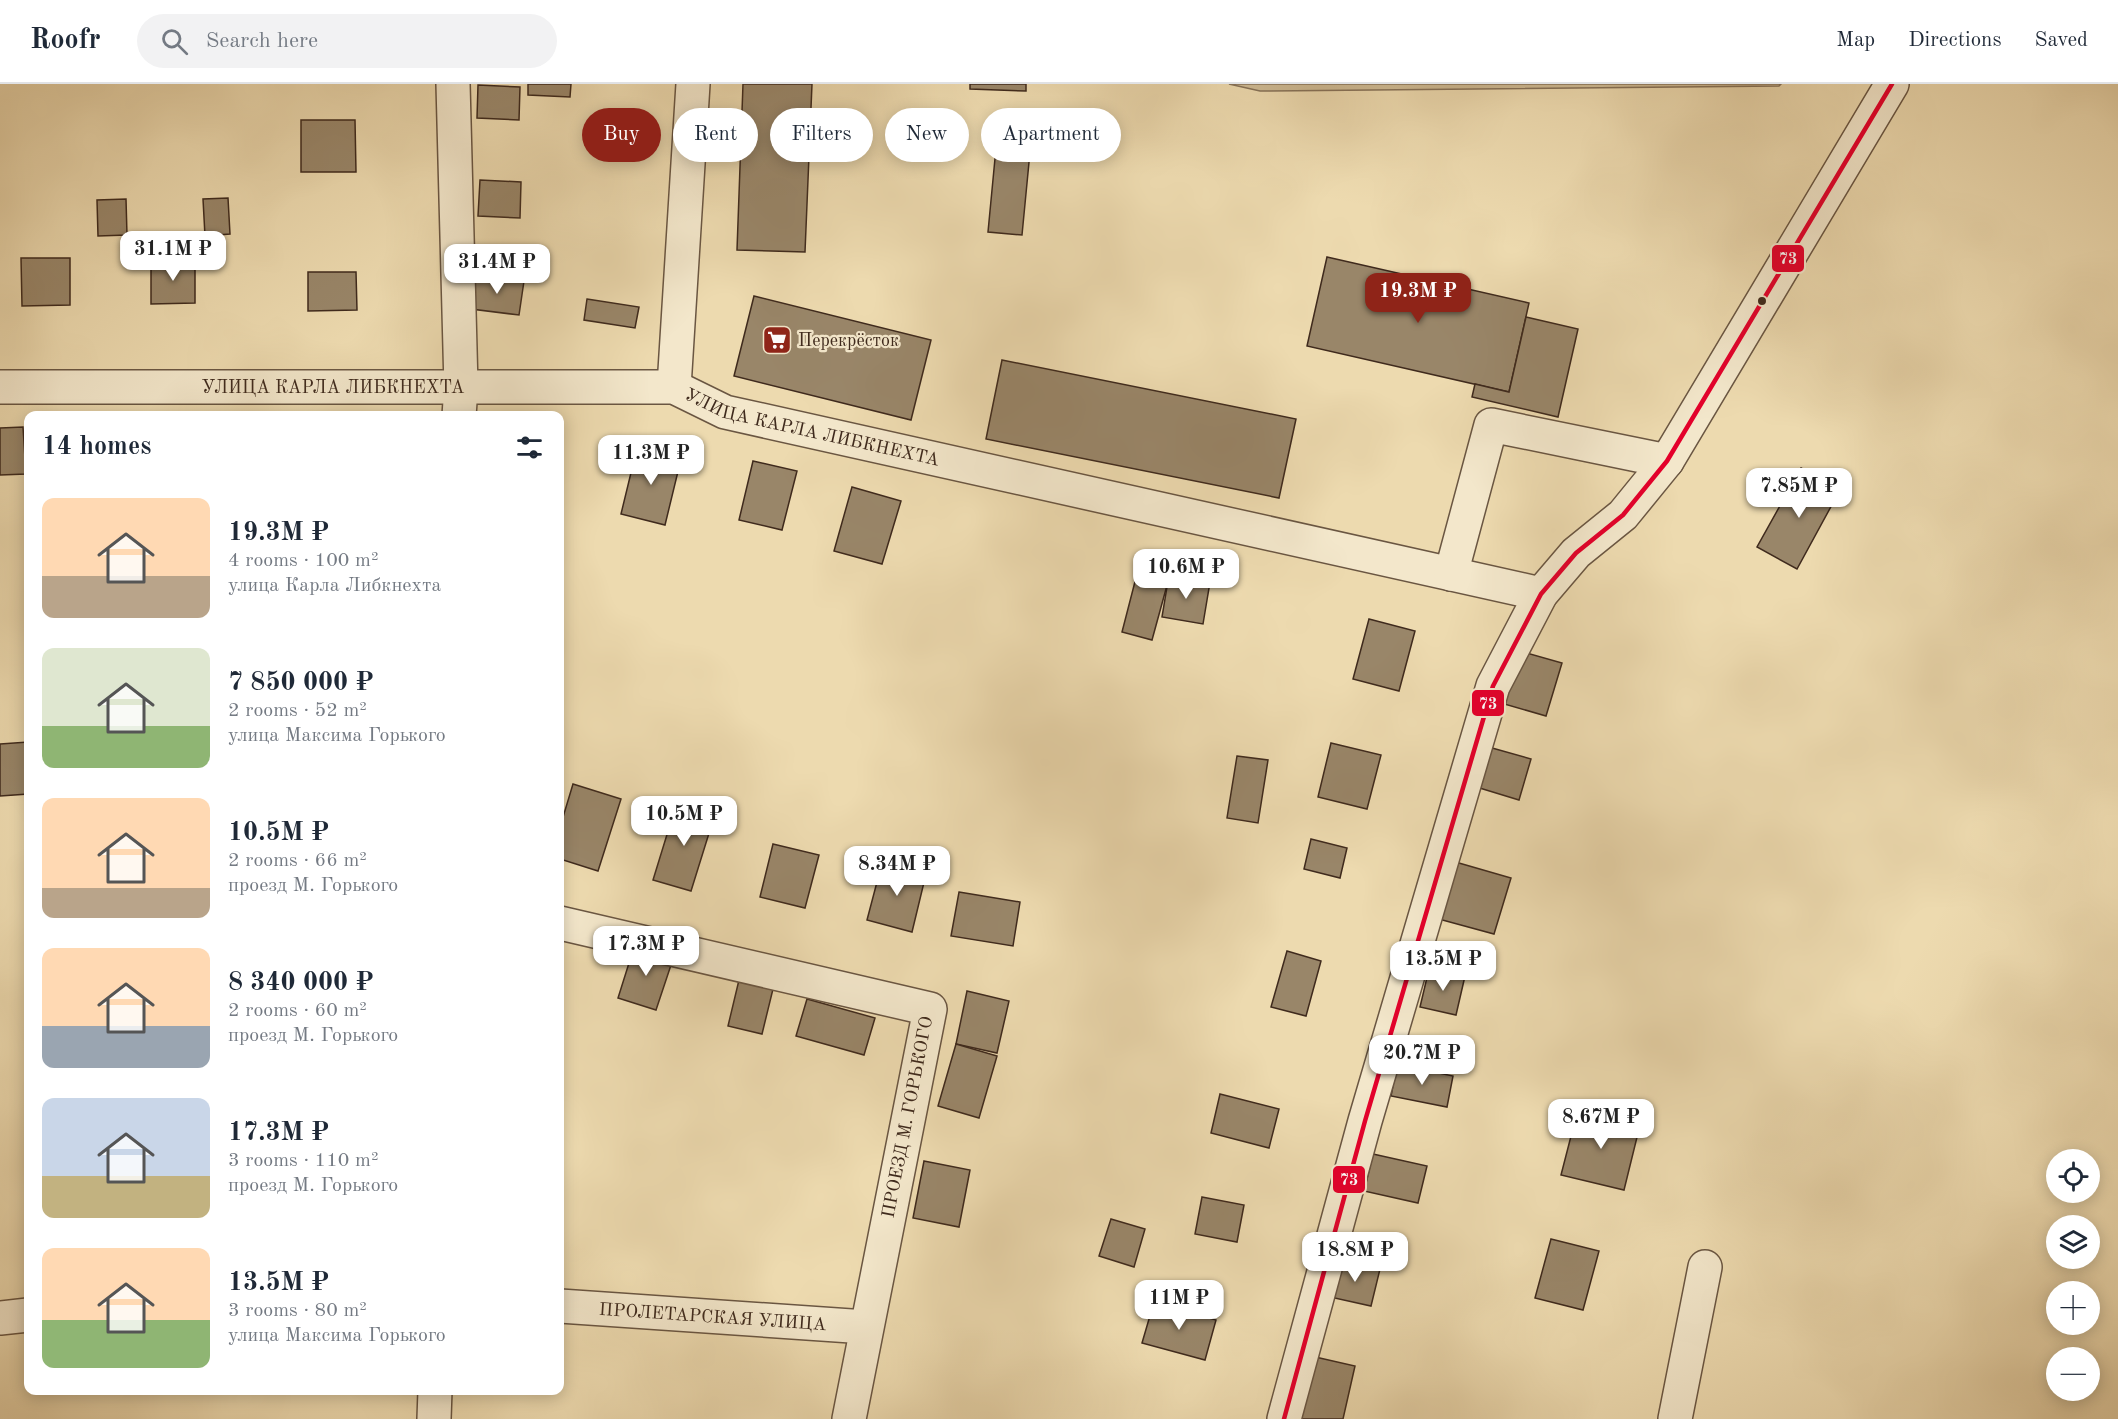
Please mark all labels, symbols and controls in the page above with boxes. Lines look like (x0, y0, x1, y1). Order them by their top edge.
search box (137, 14, 557, 68)
icon: search (158, 25, 191, 58)
text: Roofr (30, 27, 101, 55)
text: Search here (206, 30, 318, 52)
text: Map (1836, 30, 1875, 51)
text: Directions (1908, 30, 2002, 51)
text: Saved (2035, 30, 2088, 51)
chip: Buy (582, 108, 661, 162)
chip: Rent (673, 108, 758, 162)
chip: Filters (770, 108, 873, 162)
chip: New (885, 108, 969, 162)
chip: Apartment (981, 108, 1121, 162)
pin: 31.1M ₽ (118, 231, 228, 282)
text: 31.1M ₽ (134, 240, 212, 260)
pin: 31.4M ₽ (442, 244, 552, 295)
line badge: 73 (1771, 244, 1805, 273)
text: 73 (1779, 252, 1797, 268)
text: 31.4M ₽ (458, 253, 536, 273)
pin: 19.3M ₽ (1363, 273, 1473, 324)
text: 19.3M ₽ (1379, 282, 1457, 302)
unlabelled marker (1756, 295, 1768, 307)
supermarket icon: Перекрёсток (761, 324, 793, 356)
place label: Перекрёсток (798, 332, 899, 350)
street label: УЛИЦА КАРЛА ЛИБКНЕХТА (202, 379, 465, 397)
street label: УЛИЦА КАРЛА ЛИБКНЕХТА (682, 386, 941, 470)
icon: filters (513, 431, 546, 464)
text: 14 homes (42, 434, 151, 460)
pin: 11.3M ₽ (596, 435, 706, 486)
text: 11.3M ₽ (612, 444, 690, 464)
pin: 7.85M ₽ (1744, 468, 1854, 519)
text: 7.85M ₽ (1760, 477, 1838, 497)
text: 19.3M ₽ (228, 520, 329, 546)
icon: home (90, 522, 162, 594)
pin: 10.6M ₽ (1131, 549, 1241, 600)
text: 4 rooms · 100 m² (228, 551, 378, 571)
text: 10.6M ₽ (1147, 558, 1225, 578)
text: улица Карла Либкнехта (228, 576, 441, 596)
text: 7 850 000 ₽ (228, 670, 374, 696)
icon: home (90, 672, 162, 744)
line badge: 73 (1471, 689, 1505, 717)
text: 73 (1479, 697, 1497, 713)
text: 2 rooms · 52 m² (228, 701, 367, 721)
text: улица Максима Горького (228, 726, 446, 746)
pin: 10.5M ₽ (629, 796, 739, 847)
text: 10.5M ₽ (645, 805, 723, 825)
text: 10.5M ₽ (228, 820, 329, 846)
icon: home (90, 822, 162, 894)
pin: 8.34M ₽ (842, 846, 952, 897)
text: 2 rooms · 66 m² (228, 851, 367, 871)
text: 8.34M ₽ (858, 855, 936, 875)
text: проезд М. Горького (228, 876, 398, 896)
pin: 17.3M ₽ (591, 926, 701, 977)
text: 17.3M ₽ (607, 935, 685, 955)
pin: 13.5M ₽ (1388, 941, 1498, 992)
text: 13.5M ₽ (1404, 950, 1482, 970)
text: 8 340 000 ₽ (228, 970, 374, 996)
icon: home (90, 972, 162, 1044)
text: 2 rooms · 60 m² (228, 1001, 367, 1021)
street label: ПРОЕЗД М. ГОРЬКОГО (880, 1015, 936, 1220)
text: проезд М. Горького (228, 1026, 398, 1046)
pin: 20.7M ₽ (1367, 1035, 1477, 1086)
text: 20.7M ₽ (1383, 1044, 1461, 1064)
pin: 8.67M ₽ (1546, 1099, 1656, 1150)
text: 8.67M ₽ (1562, 1108, 1640, 1128)
text: 17.3M ₽ (228, 1120, 329, 1146)
icon: home (90, 1122, 162, 1194)
map controls (2046, 1149, 2100, 1401)
button: locate (2046, 1149, 2100, 1203)
text: 3 rooms · 110 m² (228, 1151, 378, 1171)
line badge: 73 (1332, 1165, 1366, 1194)
text: 73 (1340, 1173, 1358, 1189)
text: проезд М. Горького (228, 1176, 398, 1196)
button: layers (2046, 1215, 2100, 1269)
pin: 18.8M ₽ (1300, 1232, 1410, 1283)
text: 18.8M ₽ (1316, 1241, 1394, 1261)
text: 13.5M ₽ (228, 1270, 329, 1296)
icon: home (90, 1272, 162, 1344)
pin: 11M ₽ (1137, 1280, 1221, 1331)
button: + (2046, 1281, 2100, 1335)
text: 11M ₽ (1149, 1289, 1209, 1309)
text: 3 rooms · 80 m² (228, 1301, 367, 1321)
street label: ПРОЛЕТАРСКАЯ УЛИЦА (598, 1301, 827, 1334)
text: улица Максима Горького (228, 1326, 446, 1346)
button: − (2046, 1347, 2100, 1401)

